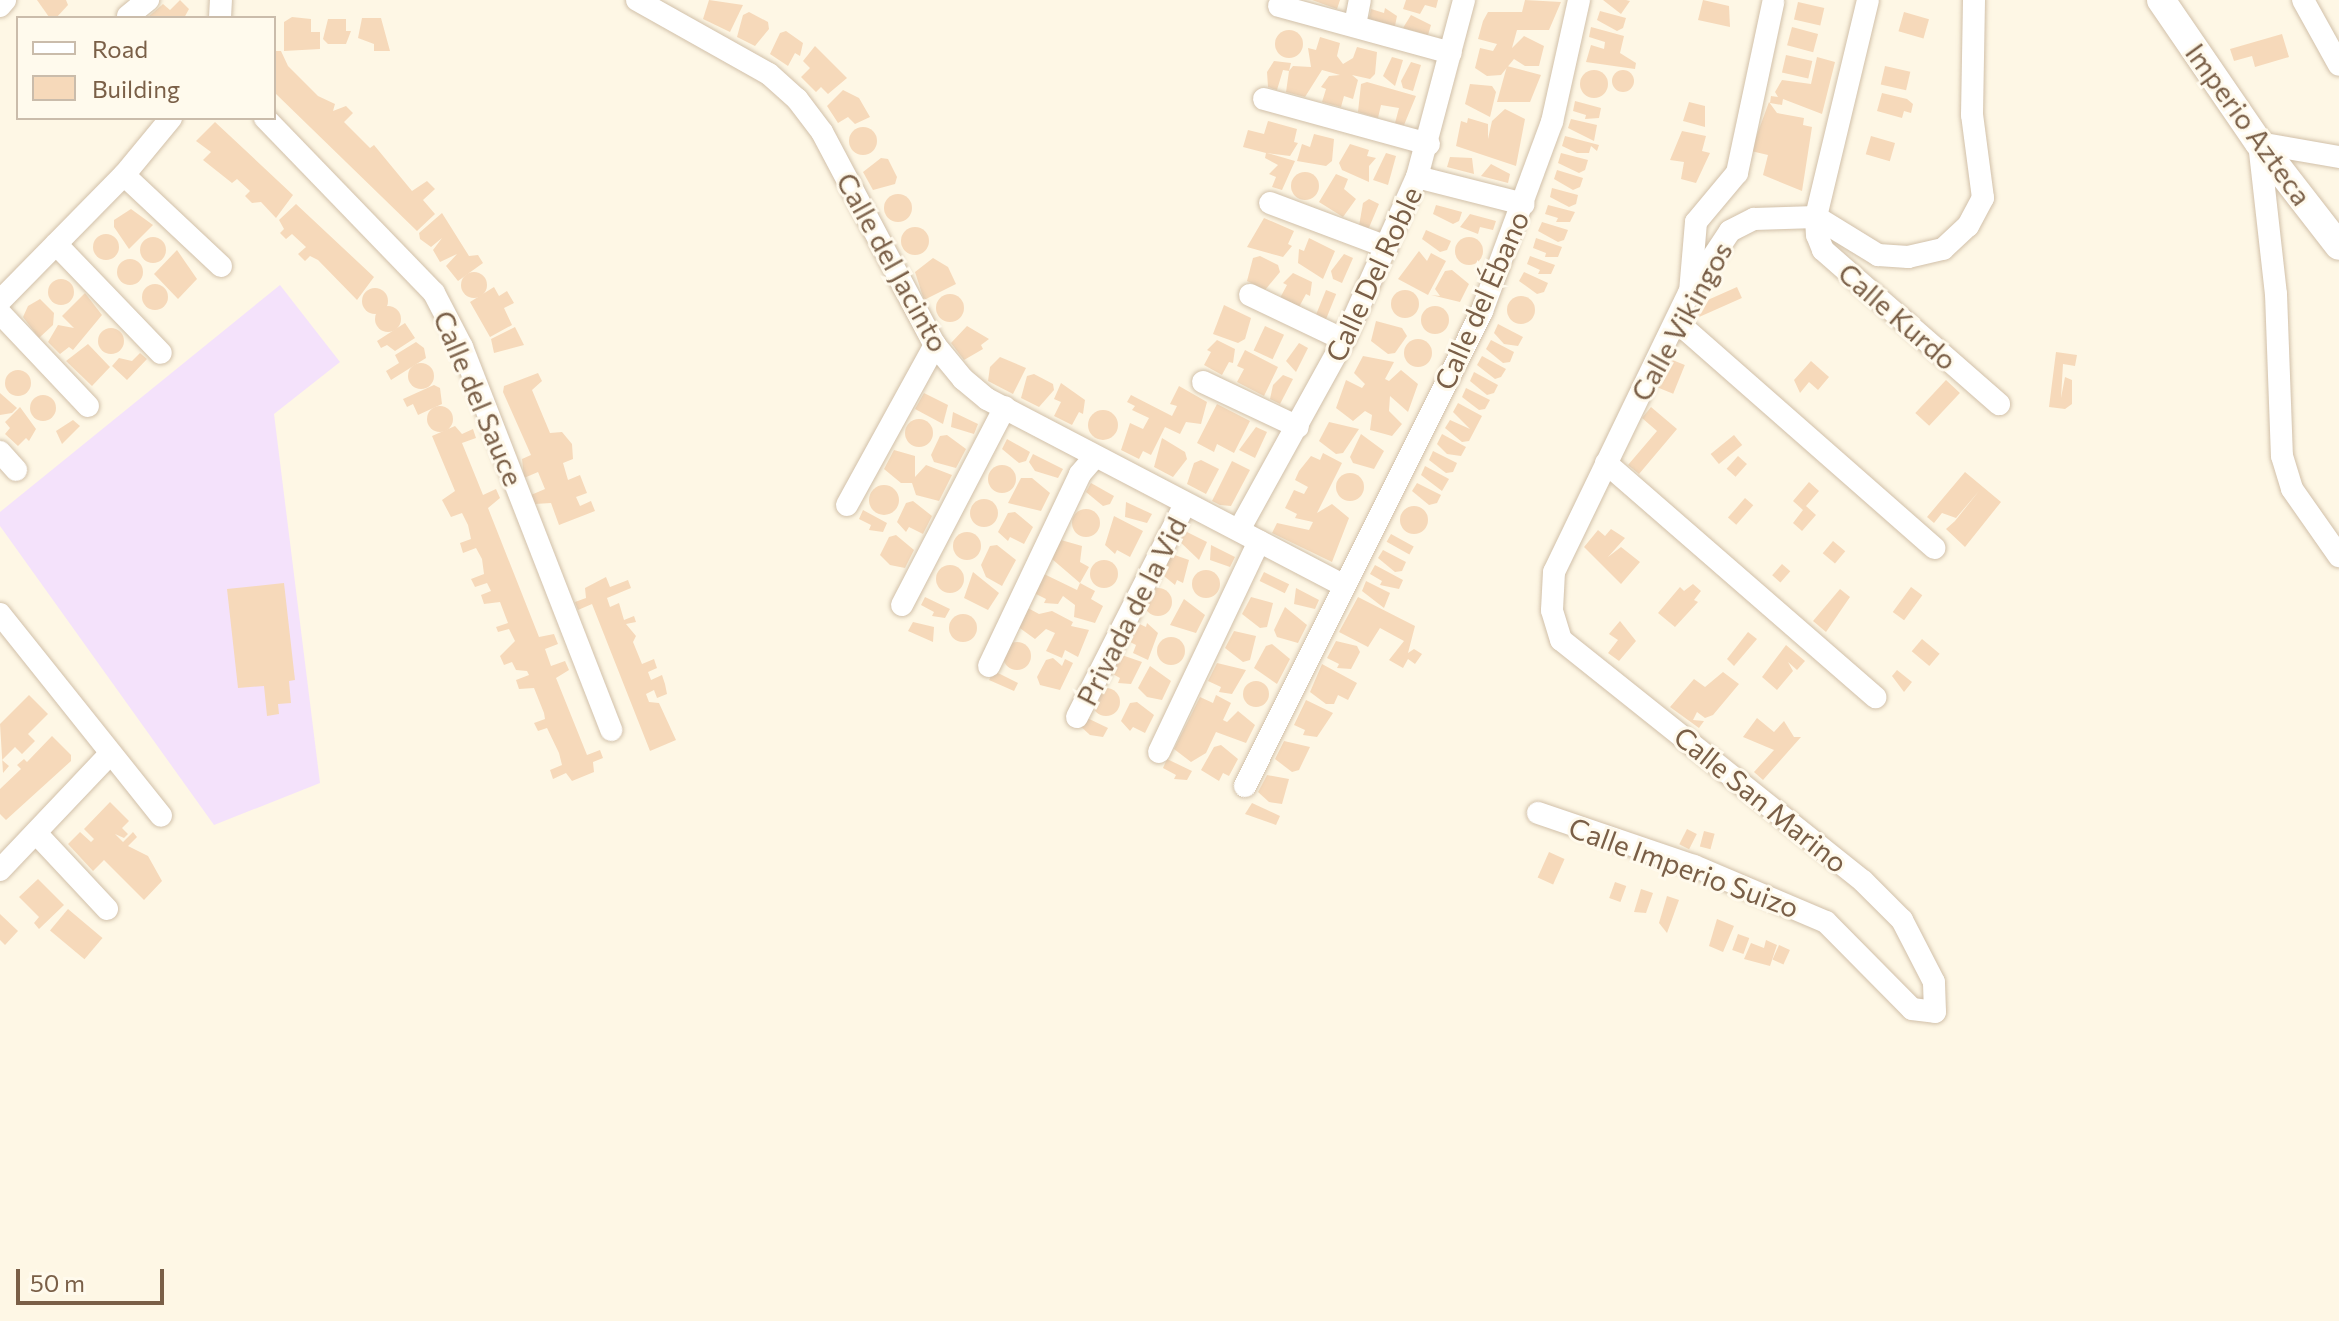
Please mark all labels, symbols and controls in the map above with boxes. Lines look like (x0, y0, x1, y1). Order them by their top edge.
legend (16, 16, 276, 120)
text: Road (92, 34, 148, 63)
street label: Imperio Azteca (2179, 37, 2319, 211)
text: Building (92, 74, 180, 103)
street label: Calle del Jacinto (830, 167, 956, 357)
street label: Calle Del Roble (1318, 181, 1428, 367)
street label: Calle del Ébano (1427, 205, 1535, 395)
street label: Calle Vikingos (1623, 235, 1739, 407)
street label: Calle Kurdo (1832, 255, 1964, 377)
street label: Calle del Sauce (427, 305, 531, 491)
street label: Privada de la Vid (1069, 511, 1193, 711)
street label: Calle San Marino (1668, 719, 1854, 879)
street label: Calle Imperio Suizo (1565, 810, 1803, 924)
scale bar (20, 1253, 168, 1303)
text: 50 m (30, 1268, 85, 1297)

